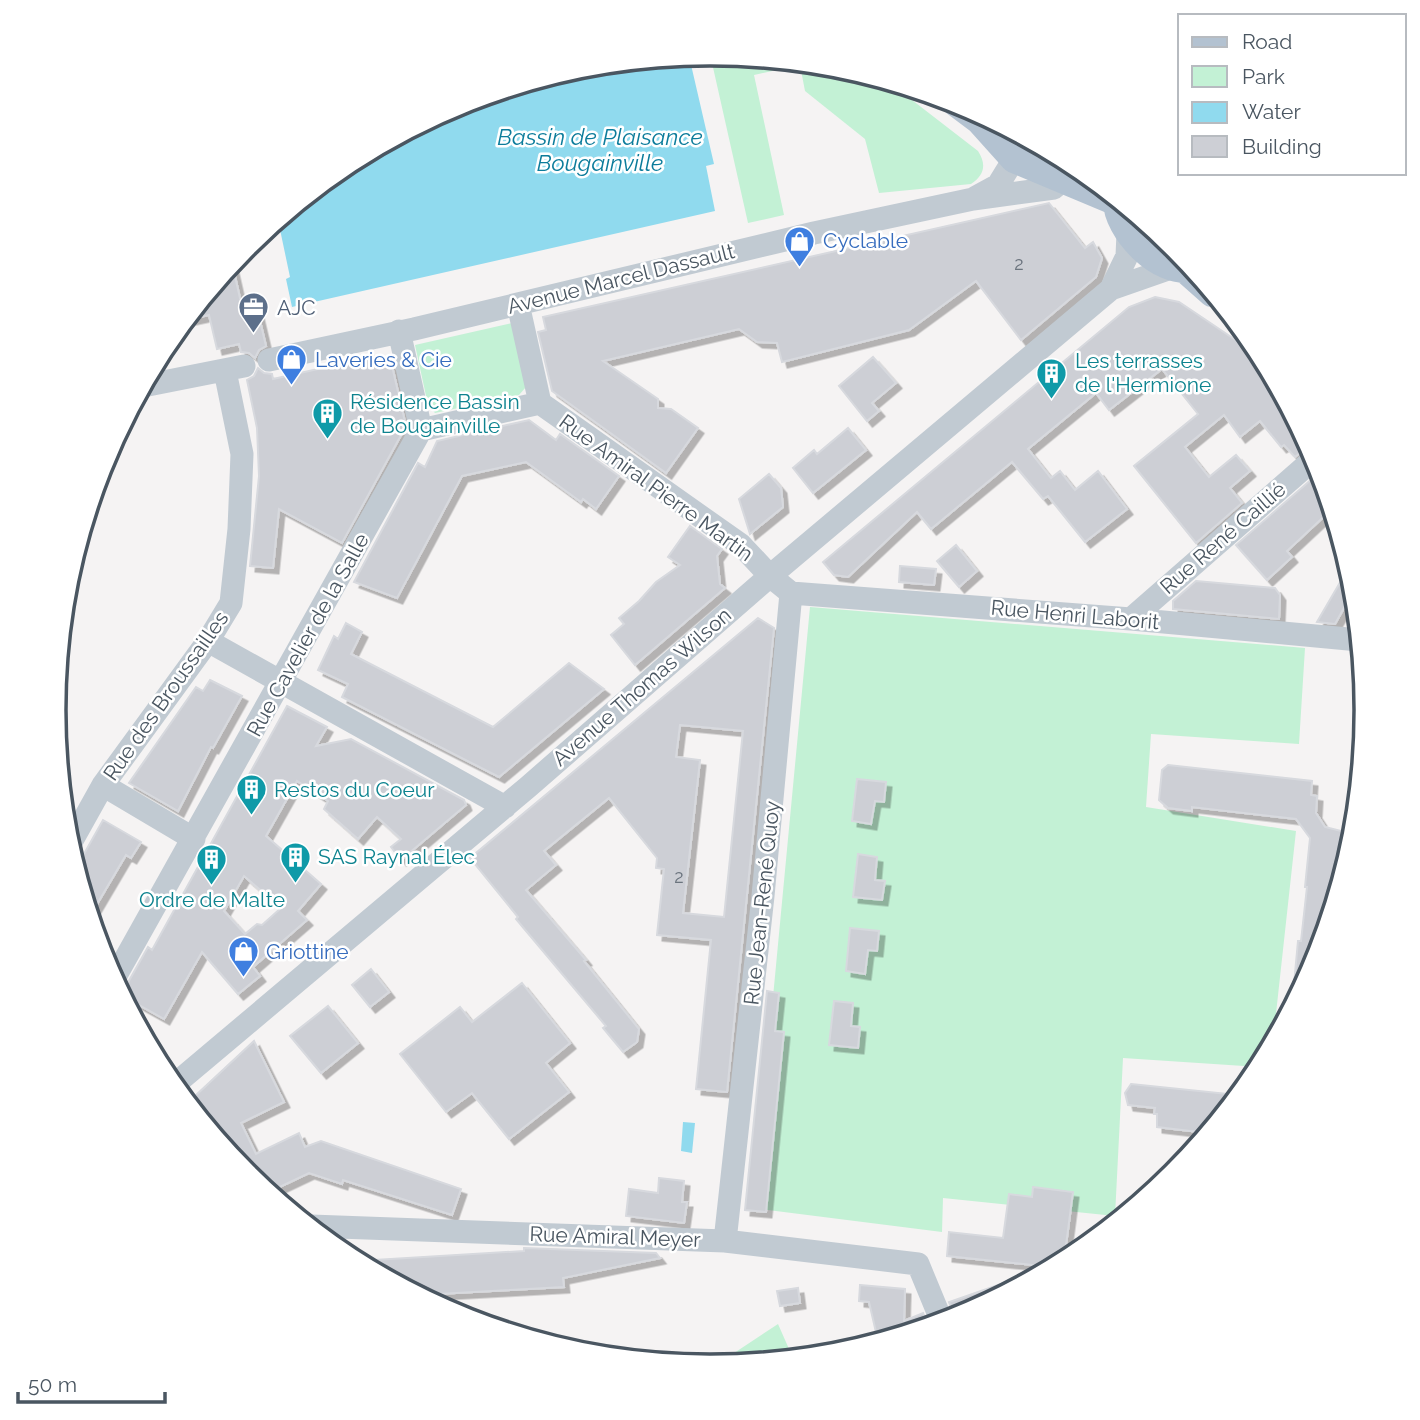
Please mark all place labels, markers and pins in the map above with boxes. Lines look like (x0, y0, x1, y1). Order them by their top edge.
shop icon: Cyclable (783, 224, 817, 268)
place label: Cyclable (823, 228, 908, 253)
office icon: AJC (237, 291, 271, 335)
place label: AJC (277, 295, 316, 320)
shop icon: Laveries & Cie (275, 343, 309, 387)
place label: Laveries & Cie (315, 347, 452, 372)
place label: Les terrasses de l'Hermione (1075, 348, 1211, 397)
building icon: Les terrasses de l'Hermione (1035, 356, 1069, 400)
place label: Résidence Bassin de Bougainville (350, 389, 520, 438)
building icon: Résidence Bassin de Bougainville (310, 397, 344, 441)
building icon: Restos du Coeur (234, 773, 268, 817)
place label: Restos du Coeur (274, 777, 435, 802)
building icon: SAS Raynal Élec (278, 840, 312, 884)
building icon: Ordre de Malte (195, 843, 229, 887)
place label: SAS Raynal Élec (318, 844, 475, 869)
place label: Ordre de Malte (139, 887, 285, 912)
shop icon: Griottine (226, 935, 260, 979)
place label: Griottine (266, 939, 349, 964)

